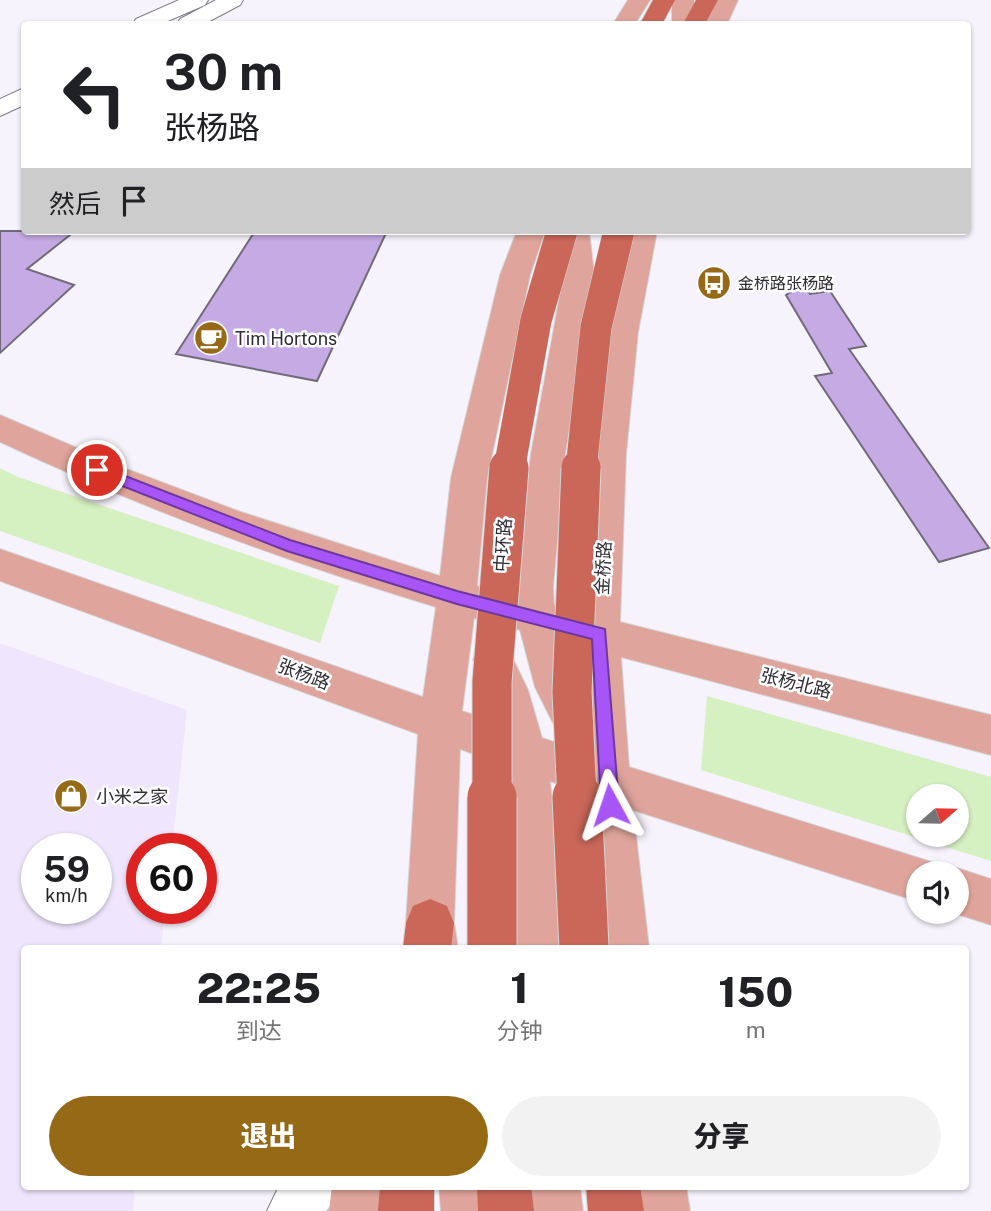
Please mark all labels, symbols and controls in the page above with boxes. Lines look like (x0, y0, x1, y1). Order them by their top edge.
text: 30 m (164, 43, 283, 101)
icon: left (49, 49, 140, 140)
text: 张杨路 (164, 109, 260, 146)
icon: arrive (115, 182, 153, 220)
text: 然后 (49, 188, 101, 219)
bus stop icon: 金桥路张杨路 (695, 264, 733, 302)
place label: 金桥路张杨路 (738, 274, 834, 293)
cafe icon: Tim Hortons (192, 319, 230, 357)
place label: Tim Hortons (235, 328, 337, 349)
pin (67, 440, 127, 500)
icon: arrive (78, 451, 116, 489)
street label: 中环路 (491, 517, 515, 573)
street label: 金桥路 (591, 540, 615, 596)
street label: 张杨路 (275, 655, 333, 693)
street label: 张杨北路 (759, 664, 833, 702)
position arrow (573, 768, 647, 842)
shop icon: 小米之家 (52, 777, 90, 815)
north arrow (906, 784, 970, 847)
map controls (906, 784, 969, 924)
place label: 小米之家 (96, 786, 168, 807)
speed limit sign: 60 (126, 833, 217, 924)
text: 59 (43, 849, 90, 890)
button: sound (906, 861, 969, 924)
text: km/h (45, 885, 88, 906)
text: 22:25 (197, 963, 321, 1012)
text: 1 (510, 963, 529, 1012)
text: 150 (718, 967, 793, 1016)
text: m (746, 1016, 766, 1043)
text: 到达 (236, 1017, 282, 1044)
text: 分钟 (497, 1017, 543, 1044)
button: 退出 (49, 1096, 488, 1176)
button: 分享 (502, 1096, 941, 1176)

